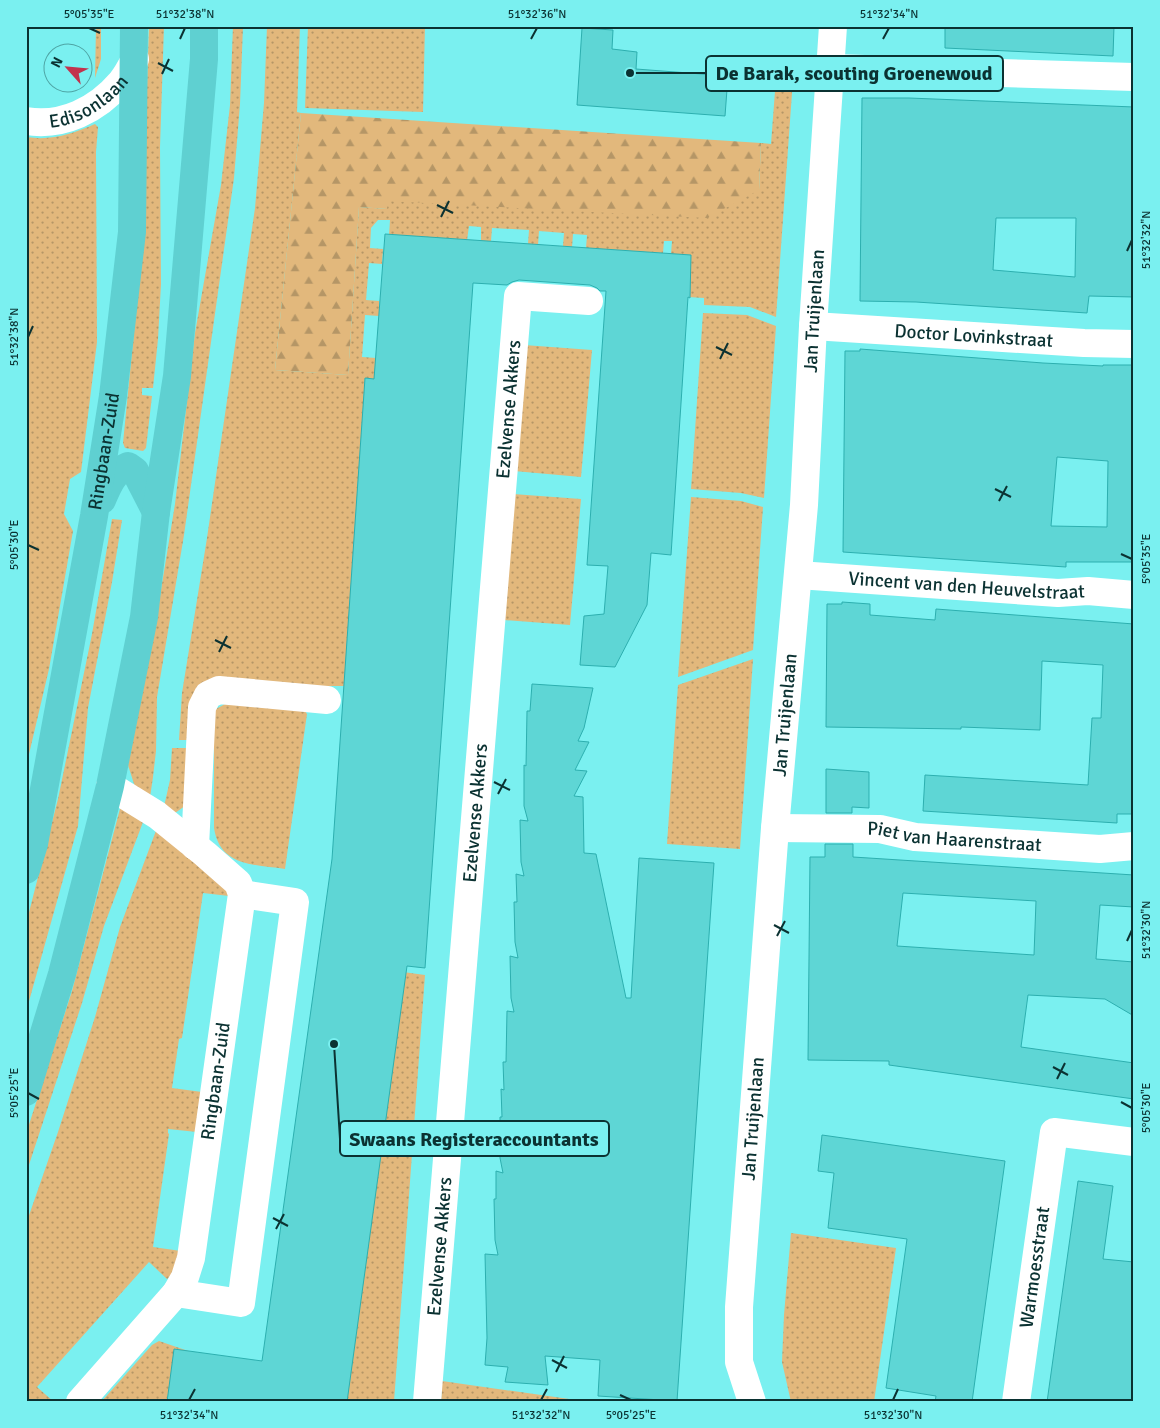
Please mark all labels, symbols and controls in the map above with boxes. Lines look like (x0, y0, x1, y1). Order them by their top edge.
text: 5°05'35"E (64, 7, 115, 22)
text: 51°32'38"N (156, 7, 214, 22)
text: 51°32'36"N (508, 7, 566, 22)
text: 51°32'34"N (860, 7, 918, 22)
north arrow (42, 42, 92, 92)
text: N (47, 54, 67, 71)
callout: De Barak, scouting Groenewoud (706, 56, 1003, 91)
text: De Barak, scouting Groenewoud (715, 61, 993, 86)
street label: Edisonlaan (47, 70, 134, 134)
text: 51°32'32"N (1139, 211, 1154, 269)
street label: Jan Truijenlaan (799, 249, 830, 373)
text: 51°32'38"N (7, 308, 22, 366)
street label: Doctor Lovinkstraat (894, 319, 1054, 353)
street label: Ezelvense Akkers (491, 339, 526, 480)
street label: Ringbaan-Zuid (83, 391, 125, 512)
text: 5°05'30"E (7, 519, 22, 570)
text: 5°05'35"E (1139, 533, 1154, 584)
street label: Vincent van den Heuvelstraat (848, 567, 1086, 605)
street label: Jan Truijenlaan (768, 652, 803, 777)
street label: Ezelvense Akkers (458, 743, 493, 883)
street label: Piet van Haarenstraat (867, 817, 1043, 857)
text: 51°32'30"N (1139, 901, 1154, 959)
street label: Ringbaan-Zuid (196, 1021, 236, 1142)
street label: Jan Truijenlaan (737, 1056, 770, 1181)
text: 5°05'25"E (7, 1067, 22, 1118)
text: 5°05'30"E (1139, 1082, 1154, 1133)
callout: Swaans Registeraccountants (340, 1121, 609, 1156)
text: Swaans Registeraccountants (349, 1127, 599, 1152)
street label: Ezelvense Akkers (422, 1176, 457, 1317)
street label: Warmoesstraat (1015, 1205, 1055, 1330)
text: 51°32'34"N (160, 1408, 218, 1423)
text: 51°32'32"N (512, 1408, 570, 1423)
text: 5°05'25"E (606, 1408, 657, 1423)
text: 51°32'30"N (864, 1408, 922, 1423)

